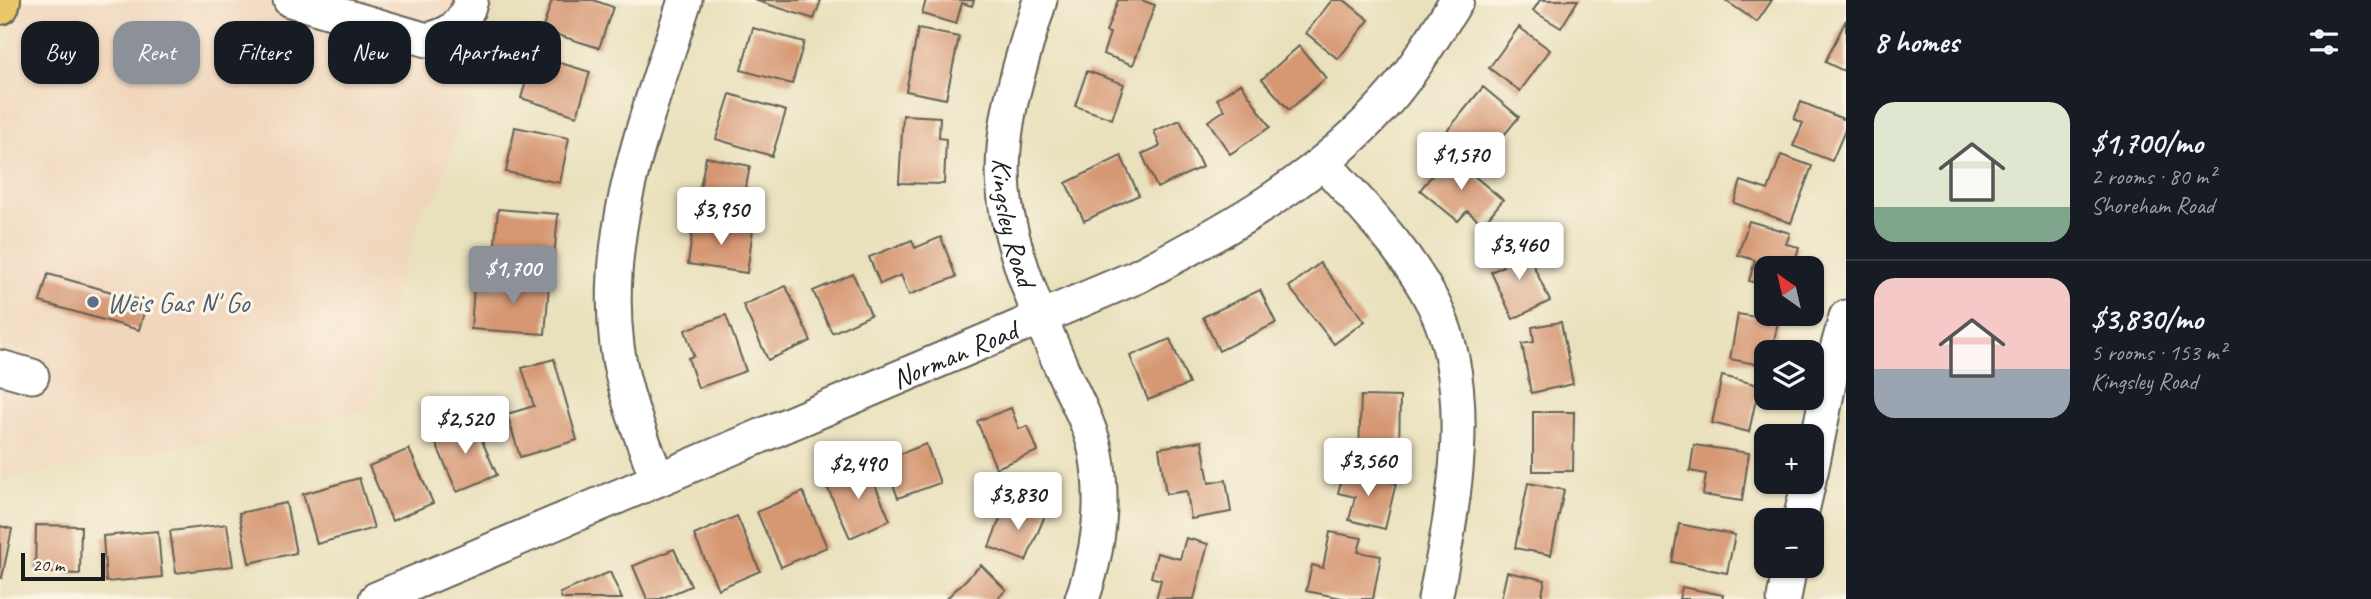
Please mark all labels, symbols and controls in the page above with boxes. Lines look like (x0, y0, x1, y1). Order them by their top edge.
chip: Buy (21, 21, 99, 84)
chip: Rent (113, 21, 200, 84)
chip: Filters (214, 21, 314, 84)
chip: New (328, 21, 411, 84)
chip: Apartment (425, 21, 561, 84)
text: 8 homes (1874, 23, 1959, 61)
icon: filters (2305, 23, 2343, 61)
text: $1,700/mo (2091, 124, 2203, 162)
icon: home (1930, 130, 2014, 214)
pin: $1,570 (1404, 132, 1518, 192)
text: $1,570 (1433, 140, 1489, 169)
street label: Kingsley Road (985, 158, 1045, 295)
text: 2 rooms · 80 m² (2091, 162, 2215, 191)
pin: $3,950 (664, 188, 778, 247)
text: Shoreham Road (2091, 191, 2214, 220)
text: $3,950 (693, 195, 749, 224)
pin: $3,460 (1462, 222, 1576, 282)
text: $3,460 (1491, 230, 1547, 259)
pin: $1,700 (456, 246, 570, 306)
text: $1,700 (485, 254, 541, 283)
north arrow (1754, 256, 1824, 326)
map controls (1754, 256, 1824, 578)
place label: Weis Gas N' Go (107, 285, 251, 320)
marker: Weis Gas N' Go (85, 294, 101, 310)
text: $3,830/mo (2091, 300, 2203, 338)
icon: home (1930, 306, 2014, 390)
street label: Norman Road (887, 311, 1026, 396)
text: 5 rooms · 153 m² (2091, 338, 2226, 367)
button: layers (1754, 340, 1824, 410)
text: Kingsley Road (2091, 367, 2197, 396)
pin: $2,520 (408, 396, 522, 456)
text: $2,520 (437, 404, 493, 433)
button: + (1754, 424, 1824, 494)
pin: $3,560 (1311, 438, 1425, 498)
pin: $2,490 (801, 442, 915, 501)
text: $3,560 (1340, 446, 1396, 475)
text: $2,490 (830, 449, 886, 478)
pin: $3,830 (961, 472, 1075, 532)
text: $3,830 (990, 480, 1046, 509)
button: − (1754, 508, 1824, 578)
scale bar (21, 550, 105, 582)
text: 20 m (32, 553, 64, 577)

